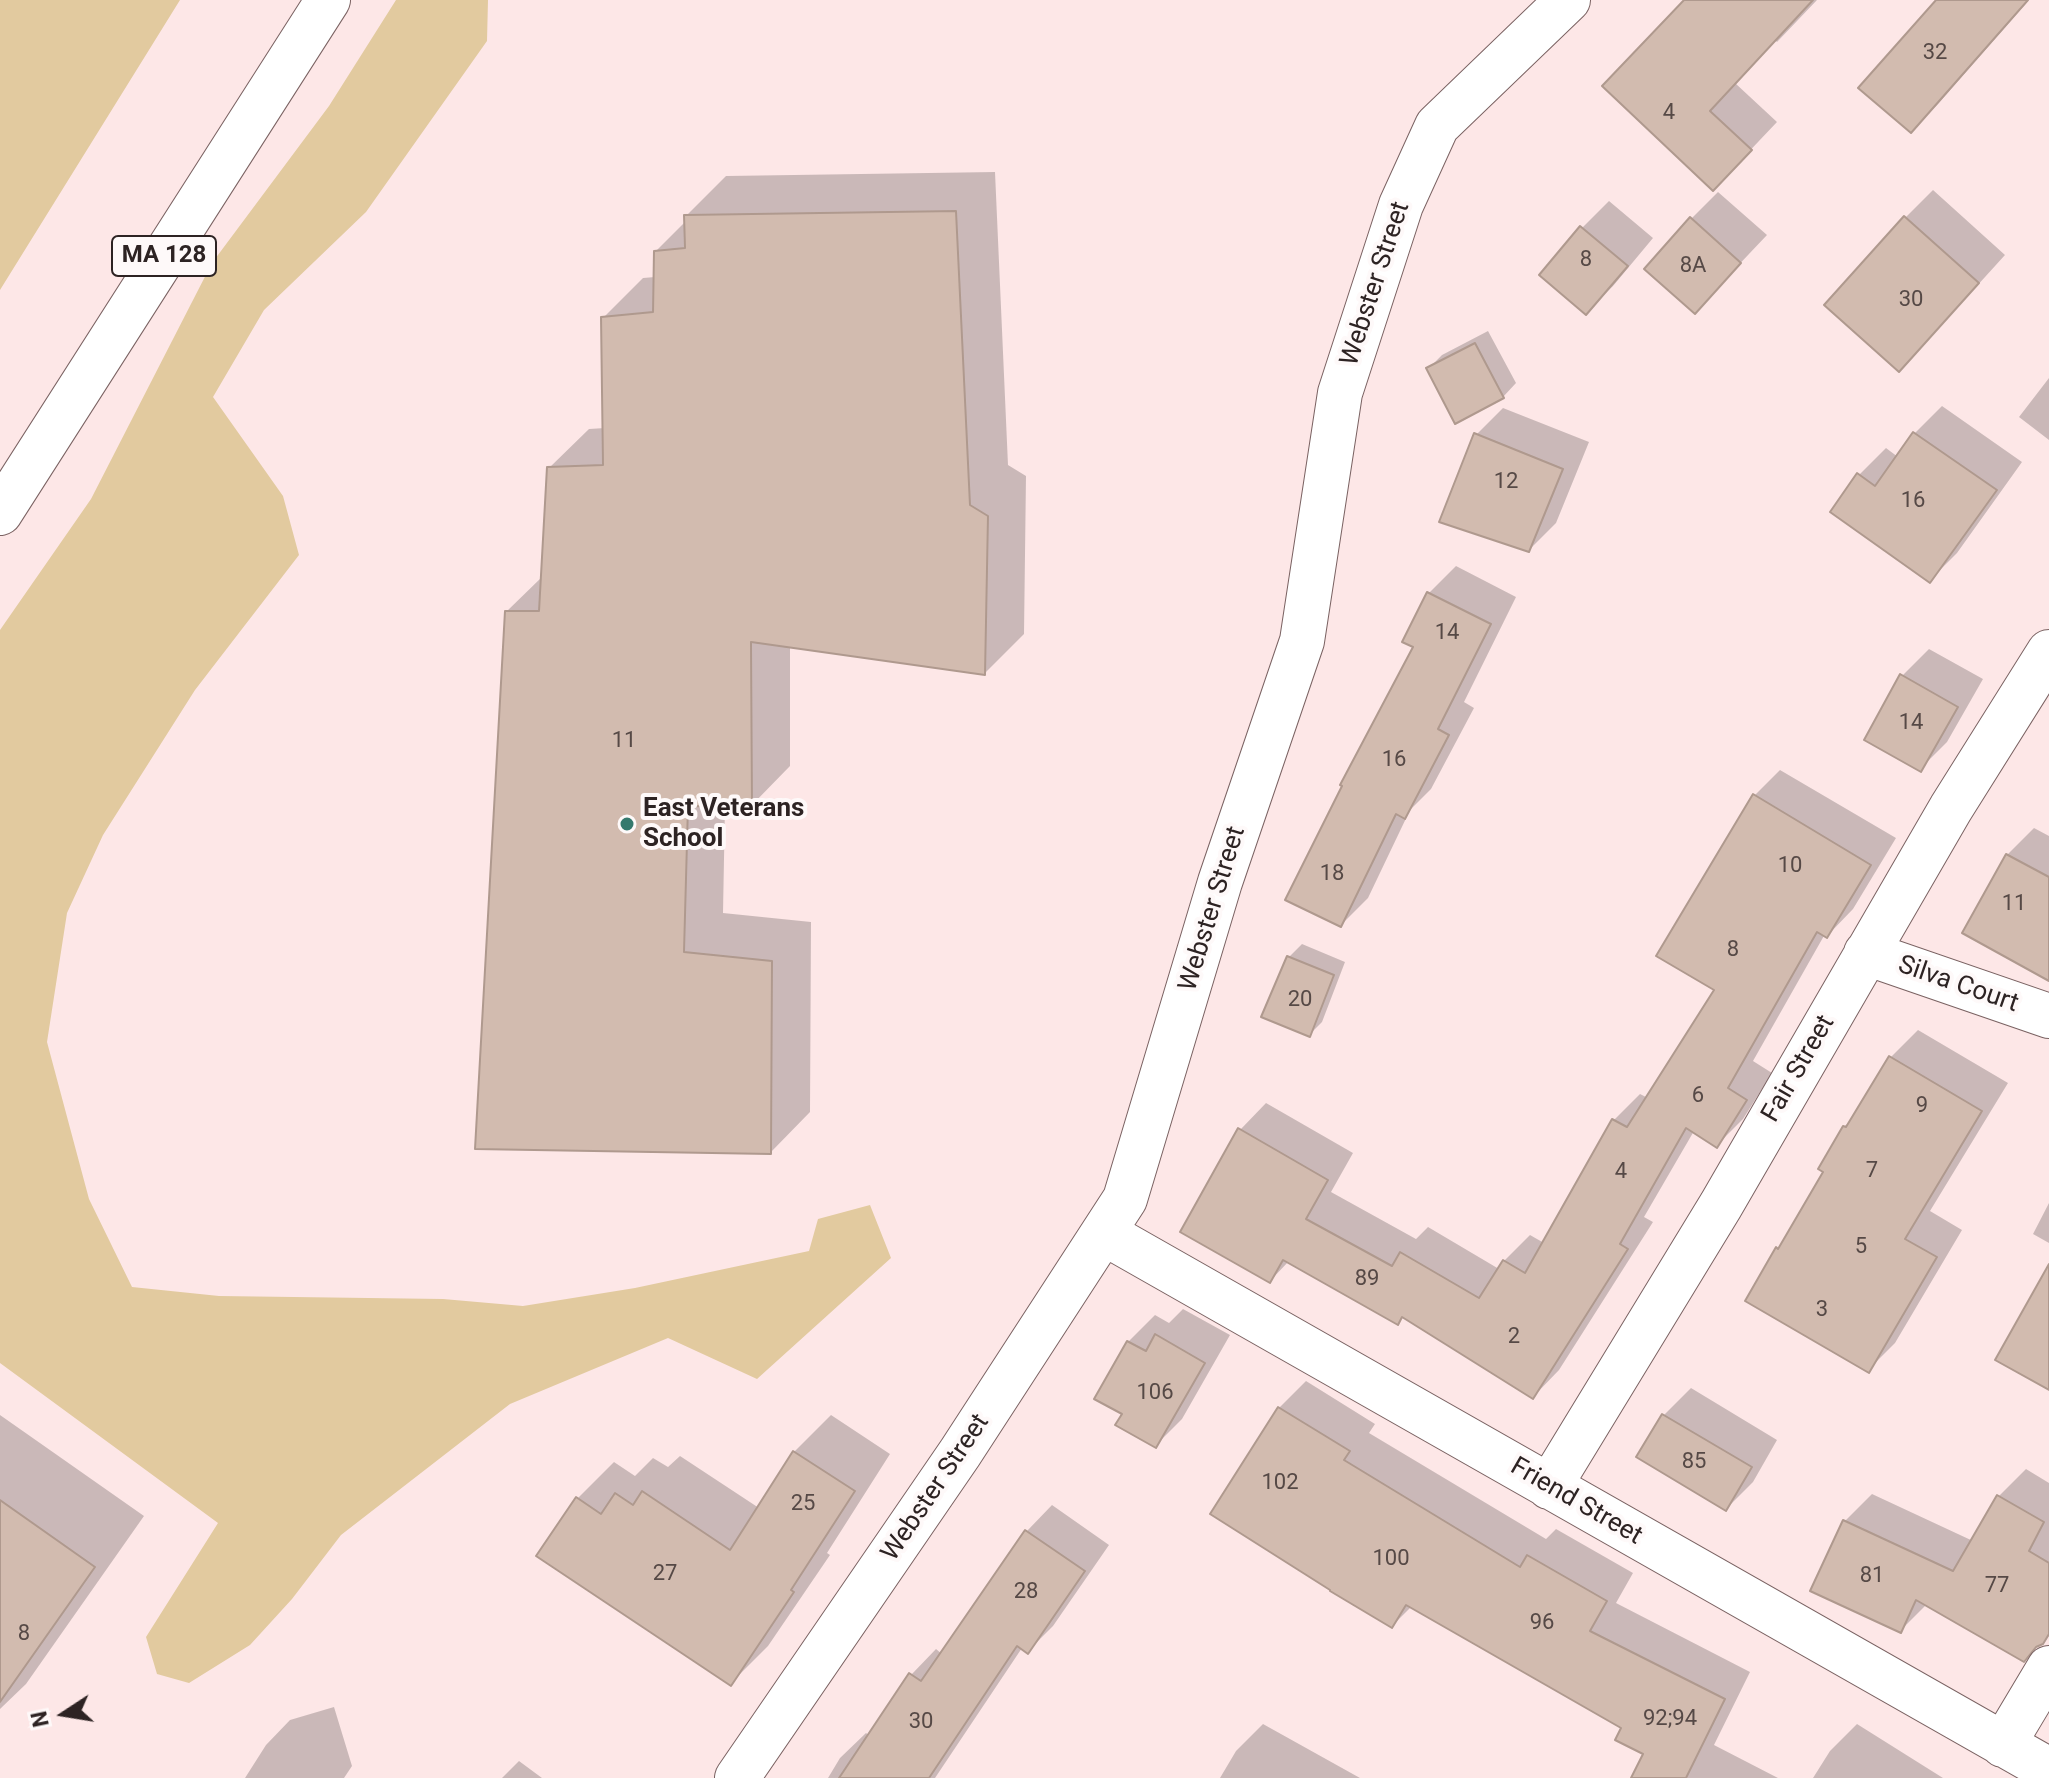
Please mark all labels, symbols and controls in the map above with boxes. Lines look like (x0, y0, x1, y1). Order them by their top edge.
house number: 32 (1923, 40, 1947, 66)
house number: 4 (1663, 100, 1675, 126)
street label: Webster Street (1335, 198, 1417, 370)
road number: MA 128 (112, 236, 216, 276)
house number: 8 (1580, 247, 1592, 273)
house number: 8A (1680, 253, 1706, 279)
house number: 30 (1899, 287, 1923, 313)
house number: 12 (1494, 469, 1518, 495)
house number: 16 (1901, 488, 1925, 514)
house number: 14 (1435, 620, 1459, 646)
house number: 14 (1899, 710, 1923, 736)
house number: 11 (612, 728, 636, 754)
house number: 16 (1382, 747, 1406, 773)
place label: East Veterans School (643, 793, 804, 854)
marker: East Veterans School (618, 815, 636, 833)
street label: Webster Street (1173, 823, 1253, 995)
house number: 10 (1778, 853, 1802, 879)
house number: 18 (1320, 861, 1344, 887)
house number: 11 (2002, 891, 2026, 917)
house number: 8 (1727, 937, 1739, 963)
street label: Silva Court (1894, 950, 2022, 1020)
house number: 20 (1288, 987, 1312, 1013)
street label: Fair Street (1756, 1010, 1842, 1128)
house number: 6 (1692, 1083, 1704, 1109)
house number: 9 (1916, 1093, 1928, 1119)
house number: 7 (1866, 1158, 1878, 1184)
house number: 4 (1615, 1159, 1627, 1185)
house number: 5 (1855, 1234, 1867, 1260)
house number: 89 (1355, 1266, 1379, 1292)
house number: 3 (1816, 1297, 1828, 1323)
house number: 2 (1508, 1324, 1520, 1350)
house number: 106 (1136, 1380, 1174, 1406)
street label: Webster Street (875, 1409, 997, 1567)
house number: 85 (1682, 1449, 1706, 1475)
street label: Friend Street (1505, 1452, 1647, 1552)
house number: 102 (1261, 1470, 1299, 1496)
house number: 25 (791, 1491, 815, 1517)
house number: 100 (1372, 1546, 1410, 1572)
house number: 27 (653, 1561, 677, 1587)
house number: 81 (1860, 1563, 1884, 1589)
house number: 77 (1985, 1573, 2009, 1599)
house number: 28 (1014, 1579, 1038, 1605)
house number: 96 (1530, 1610, 1554, 1636)
house number: 8 (18, 1621, 30, 1647)
north arrow (24, 1674, 104, 1754)
house number: 92;94 (1643, 1706, 1697, 1732)
text: N (26, 1709, 54, 1729)
house number: 30 (909, 1709, 933, 1735)

